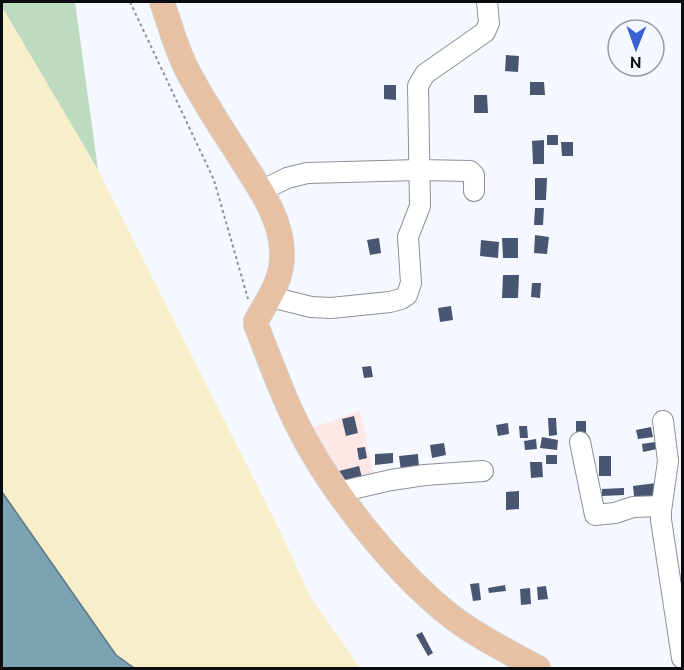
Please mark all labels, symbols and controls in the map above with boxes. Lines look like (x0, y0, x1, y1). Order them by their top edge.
north arrow (606, 18, 666, 78)
text: N (630, 54, 642, 72)

